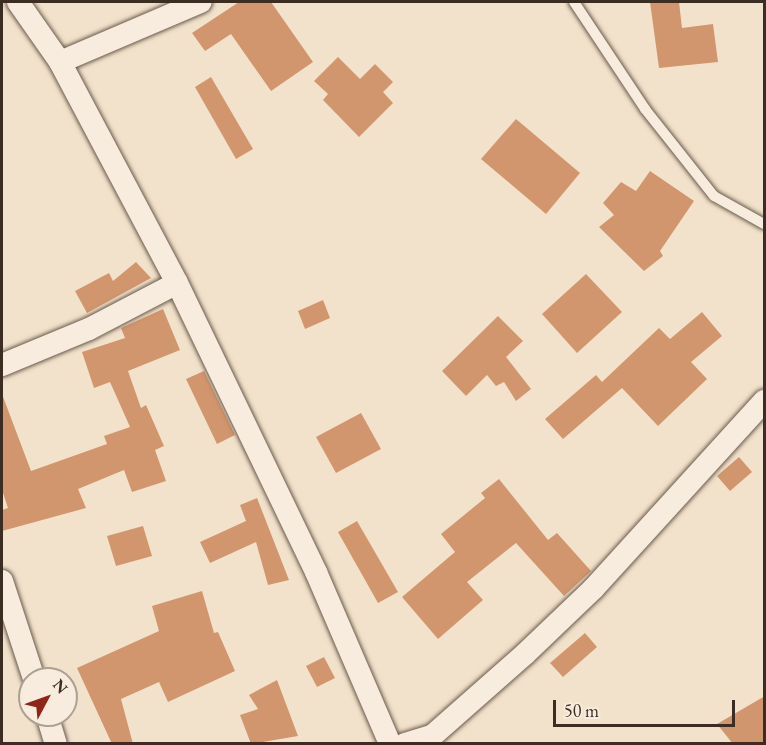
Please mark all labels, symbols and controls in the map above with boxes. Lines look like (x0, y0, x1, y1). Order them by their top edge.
north arrow (18, 667, 78, 727)
text: N (48, 674, 73, 698)
scale bar (556, 688, 738, 726)
text: 50 m (564, 699, 599, 722)

